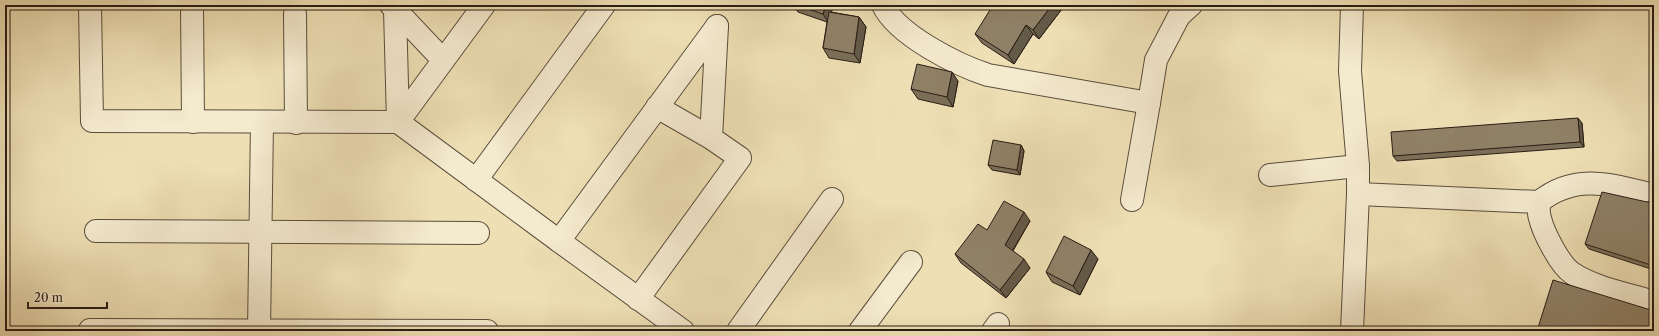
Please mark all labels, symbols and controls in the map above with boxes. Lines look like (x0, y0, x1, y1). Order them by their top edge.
scale bar (28, 284, 107, 310)
text: 20 m (34, 290, 63, 305)

